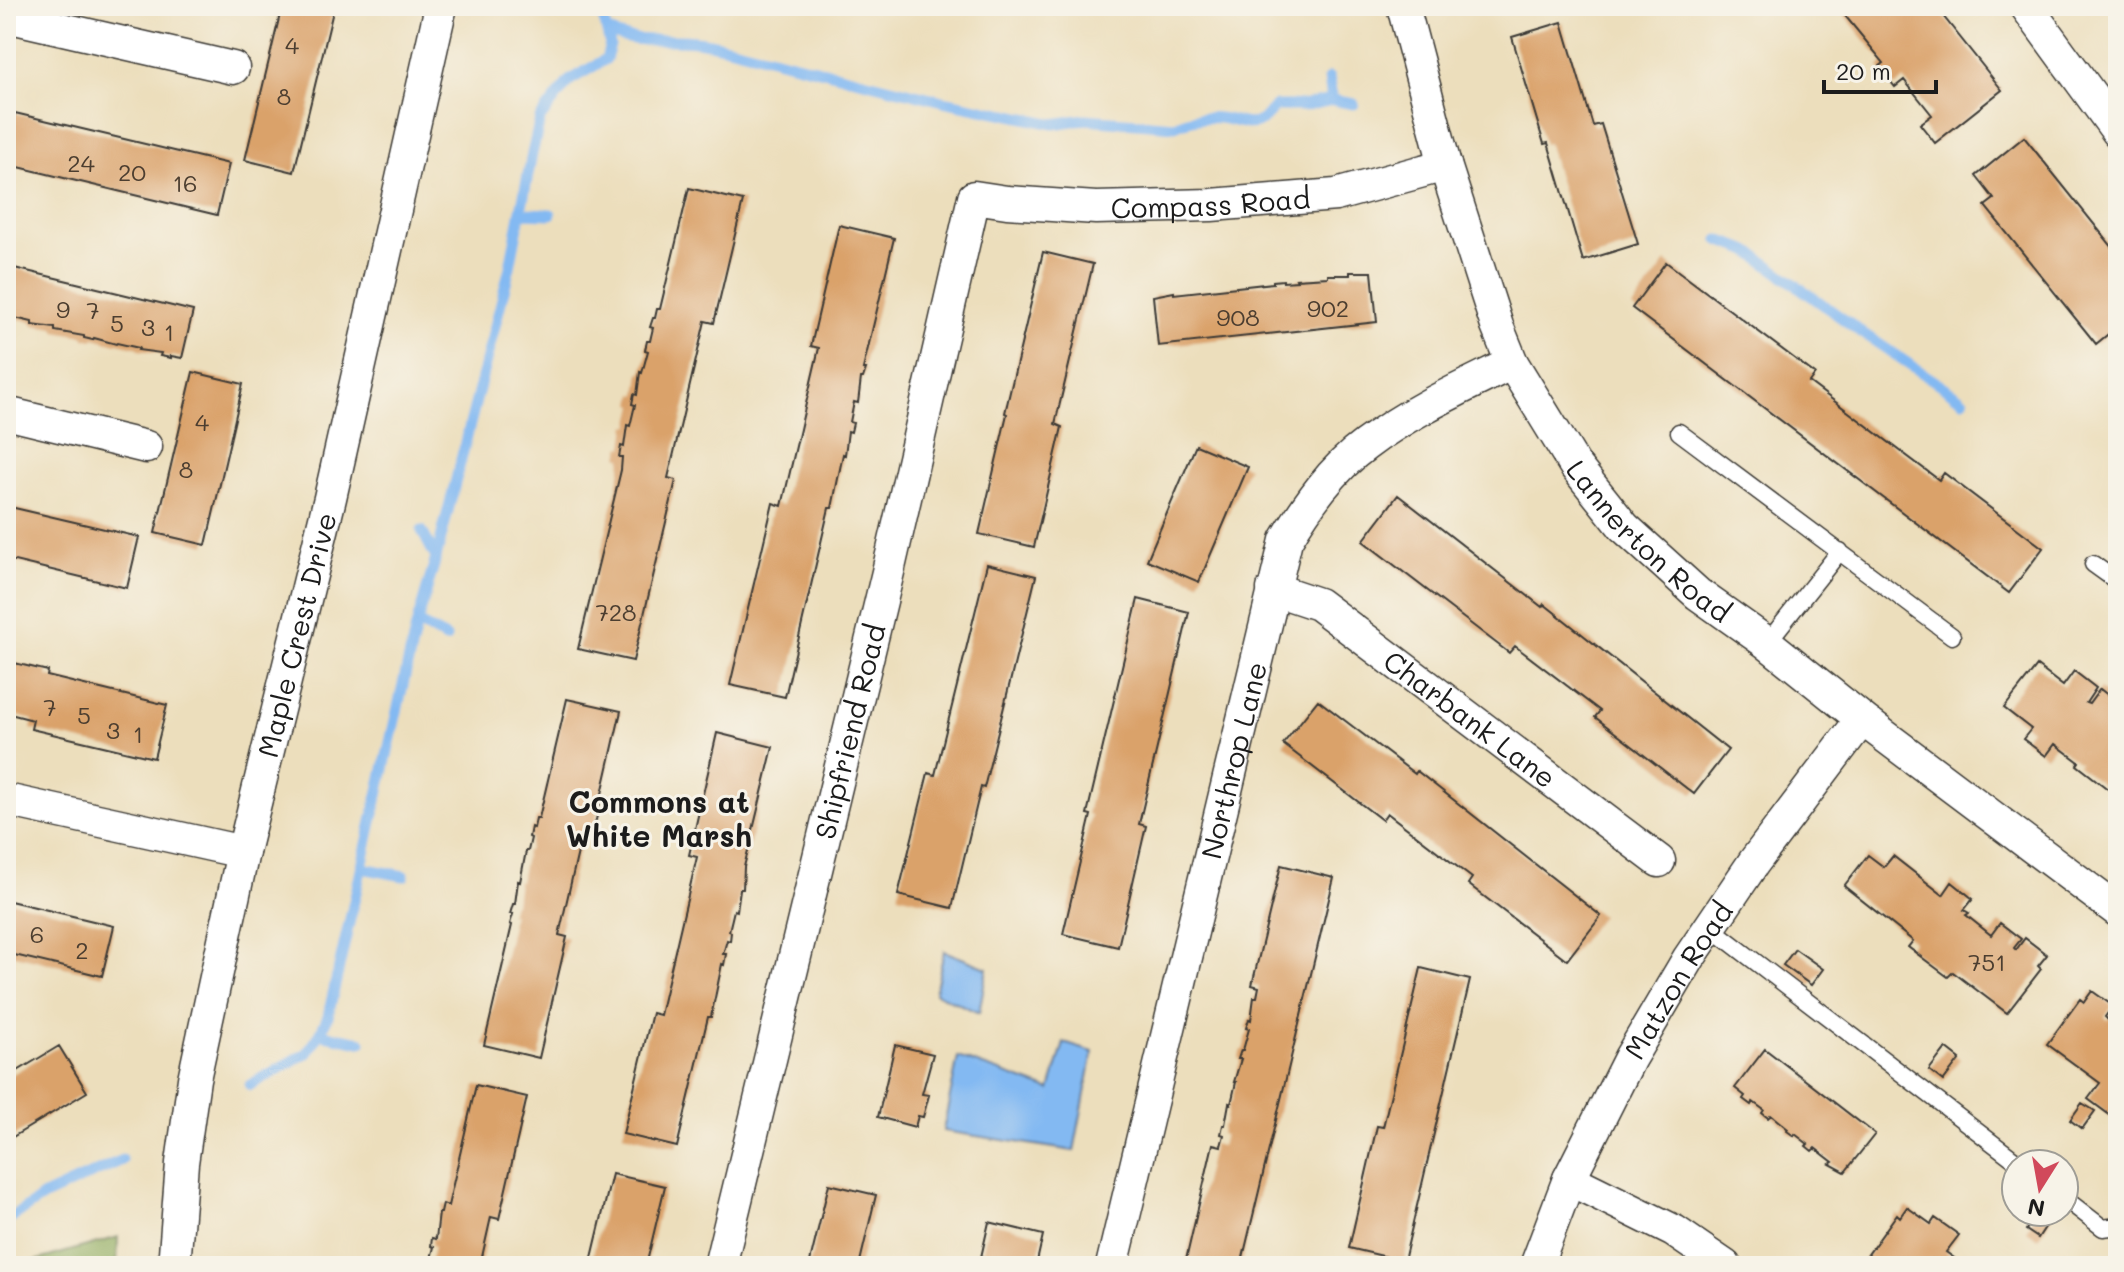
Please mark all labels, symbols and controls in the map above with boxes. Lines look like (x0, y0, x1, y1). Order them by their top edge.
house number: 4 (285, 29, 299, 60)
scale bar (1824, 44, 1936, 94)
text: 20 m (1836, 55, 1891, 86)
house number: 8 (277, 80, 291, 111)
house number: 24 (67, 147, 95, 178)
house number: 20 (118, 156, 146, 187)
house number: 16 (172, 167, 198, 198)
street label: Compass Road (1110, 179, 1312, 226)
house number: 902 (1307, 292, 1349, 323)
house number: 9 (56, 293, 70, 324)
house number: 7 (86, 294, 100, 325)
house number: 908 (1216, 301, 1260, 332)
house number: 5 (110, 307, 124, 338)
house number: 3 (141, 311, 155, 342)
house number: 1 (164, 316, 174, 347)
house number: 4 (195, 406, 209, 437)
street label: Lannerton Road (1559, 452, 1738, 630)
house number: 8 (179, 453, 193, 484)
street label: Maple Crest Drive (249, 509, 344, 761)
house number: 728 (595, 596, 637, 627)
street label: Shipfriend Road (806, 620, 893, 843)
street label: Charbank Lane (1377, 642, 1564, 795)
street label: Northrop Lane (1192, 658, 1274, 862)
house number: 7 (43, 691, 57, 722)
house number: 5 (77, 699, 91, 730)
house number: 3 (106, 714, 120, 745)
house number: 1 (133, 718, 143, 749)
district label: Commons at White Marsh (566, 781, 752, 855)
street label: Matzon Road (1616, 894, 1740, 1065)
house number: 6 (30, 918, 44, 949)
house number: 2 (75, 934, 89, 965)
house number: 751 (1968, 946, 2006, 977)
north arrow (2000, 1148, 2080, 1228)
text: N (2025, 1192, 2047, 1224)

